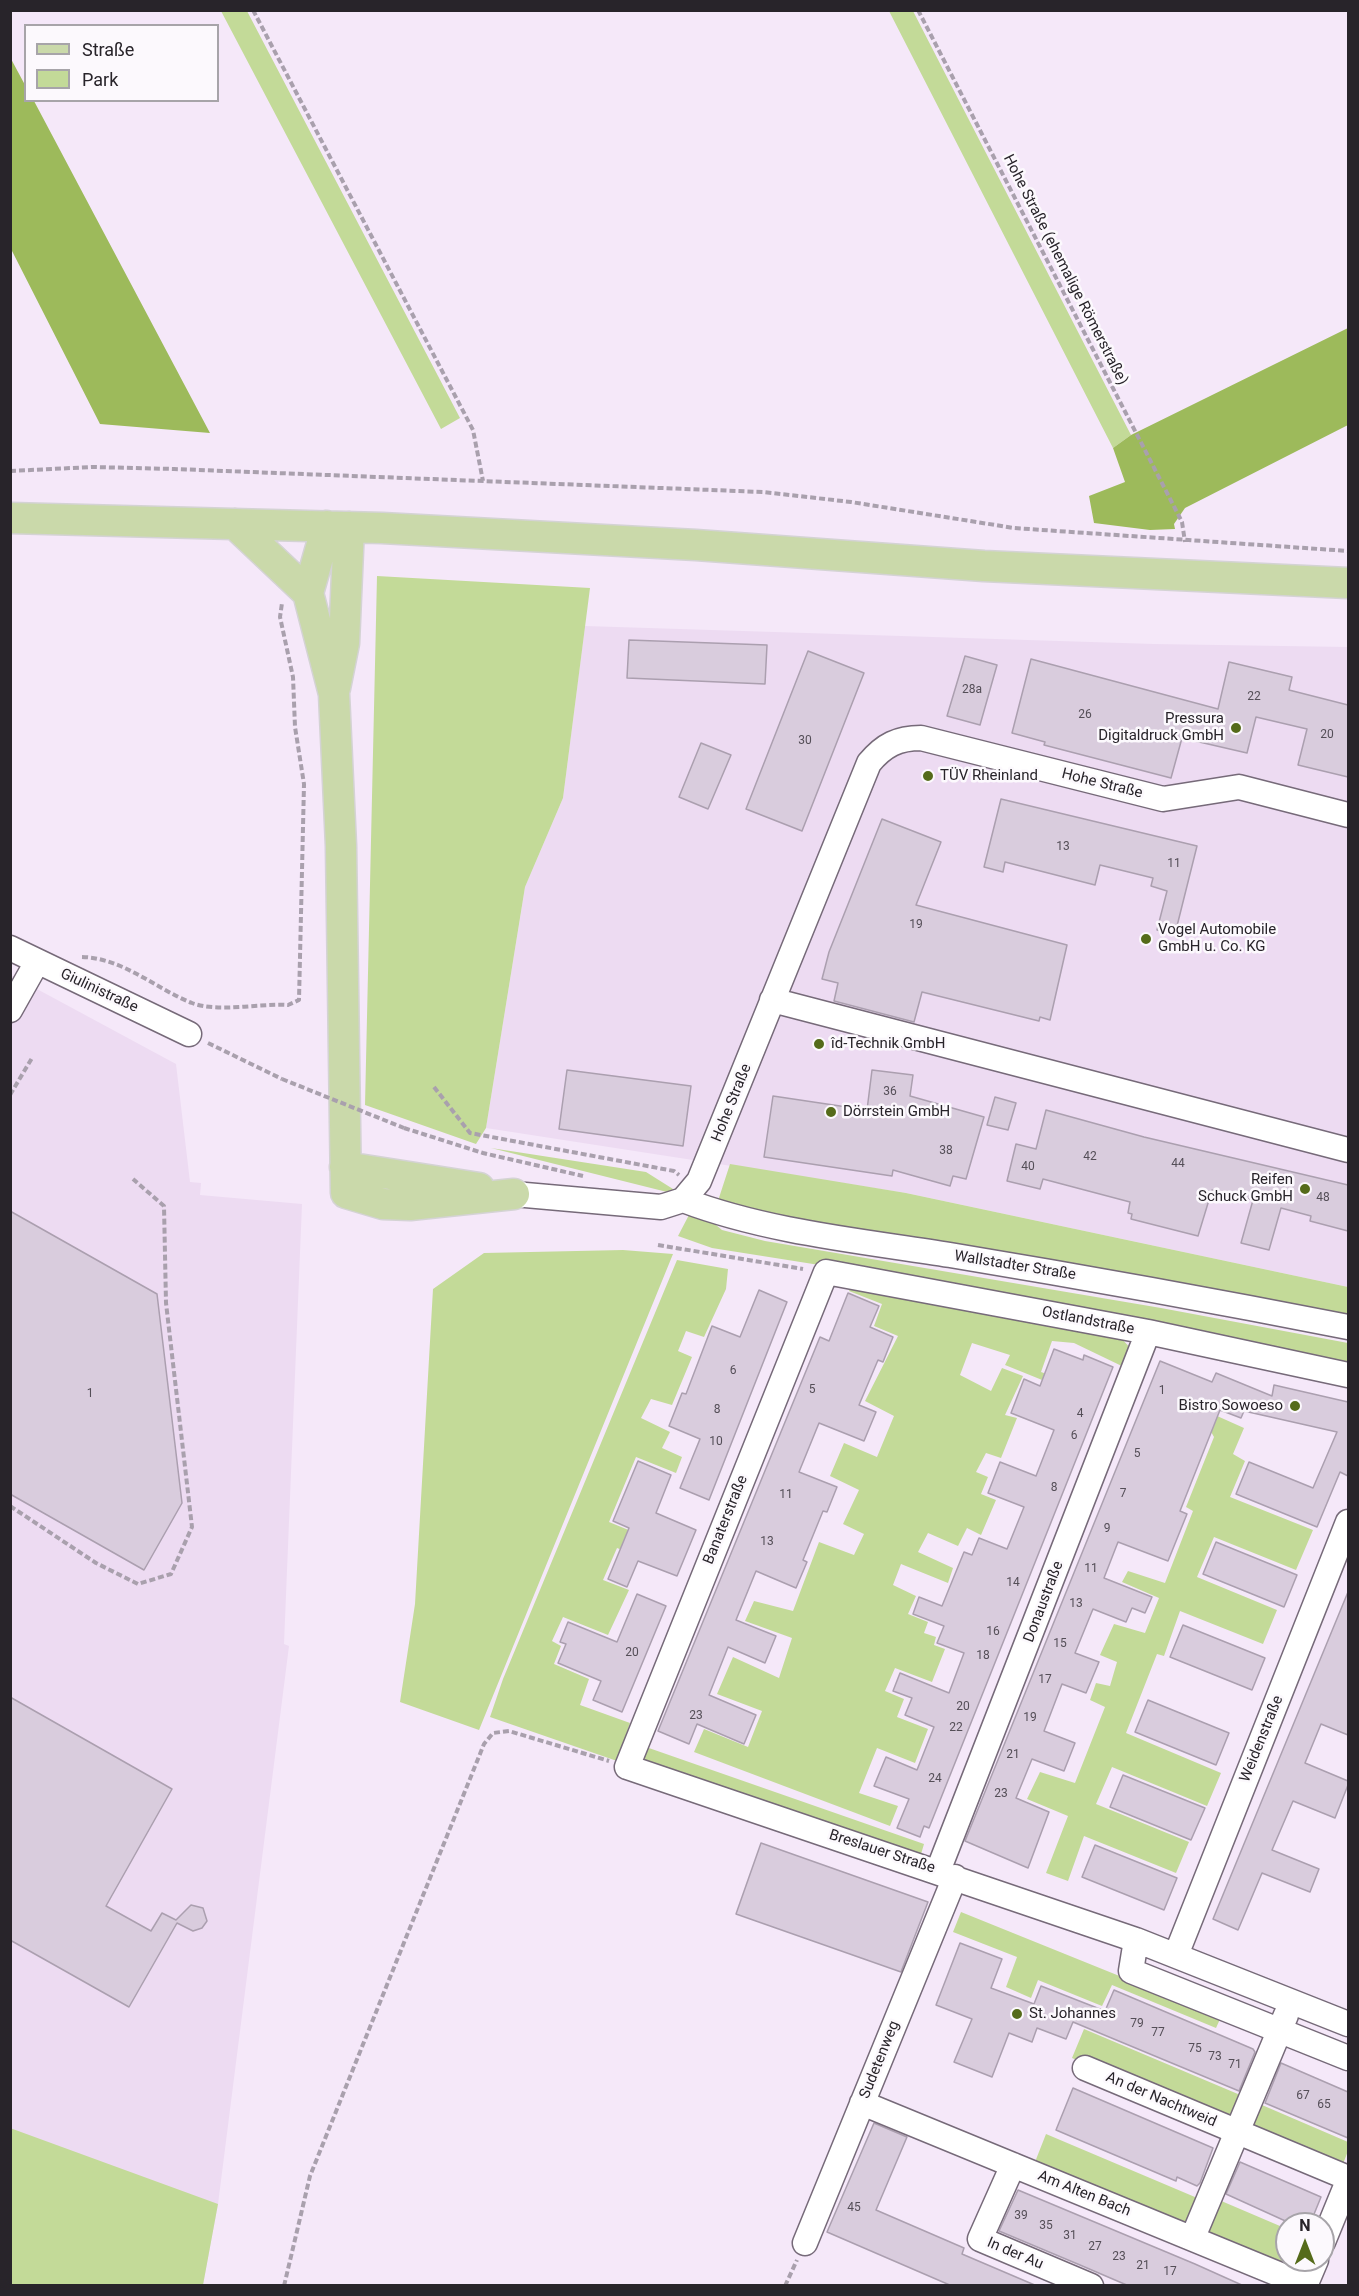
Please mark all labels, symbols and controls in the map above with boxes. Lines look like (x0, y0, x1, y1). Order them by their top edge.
legend (24, 24, 219, 102)
text: Straße (82, 39, 134, 60)
text: Park (82, 69, 118, 90)
street label: Hohe Straße (ehemalige Römerstraße) (999, 152, 1131, 388)
house number: 28a (962, 683, 982, 697)
house number: 22 (1247, 690, 1261, 704)
house number: 26 (1078, 708, 1092, 722)
place label: Pressura Digitaldruck GmbH (1098, 710, 1224, 745)
marker: Pressura Digitaldruck GmbH (1229, 721, 1243, 735)
house number: 20 (1320, 728, 1334, 742)
house number: 30 (798, 734, 812, 748)
street label: Hohe Straße (1060, 765, 1144, 803)
place label: TÜV Rheinland (940, 767, 1038, 785)
marker: TÜV Rheinland (921, 769, 935, 783)
house number: 13 (1056, 840, 1070, 854)
house number: 11 (1167, 857, 1181, 871)
house number: 19 (909, 918, 923, 932)
place label: Vogel Automobile GmbH u. Co. KG (1158, 921, 1276, 956)
marker: Vogel Automobile GmbH u. Co. KG (1139, 932, 1153, 946)
street label: Giulinistraße (57, 965, 141, 1017)
place label: îd-Technik GmbH (831, 1035, 945, 1053)
marker: îd-Technik GmbH (812, 1037, 826, 1051)
street label: Hohe Straße (708, 1061, 756, 1145)
house number: 36 (883, 1085, 897, 1099)
place label: Dörrstein GmbH (843, 1103, 950, 1121)
marker: Dörrstein GmbH (824, 1105, 838, 1119)
house number: 38 (939, 1144, 953, 1158)
house number: 42 (1083, 1150, 1097, 1164)
house number: 44 (1171, 1157, 1185, 1171)
house number: 40 (1021, 1160, 1035, 1174)
place label: Reifen Schuck GmbH (1198, 1171, 1293, 1206)
marker: Reifen Schuck GmbH (1298, 1182, 1312, 1196)
house number: 48 (1316, 1191, 1330, 1205)
street label: Wallstadter Straße (953, 1247, 1077, 1285)
street label: Ostlandstraße (1040, 1303, 1136, 1339)
house number: 6 (730, 1364, 736, 1378)
house number: 5 (809, 1383, 815, 1397)
house number: 1 (1159, 1384, 1165, 1398)
house number: 1 (87, 1387, 93, 1401)
place label: Bistro Sowoeso (1179, 1397, 1283, 1415)
marker: Bistro Sowoeso (1288, 1399, 1302, 1413)
house number: 8 (714, 1403, 720, 1417)
house number: 4 (1077, 1407, 1083, 1421)
house number: 6 (1071, 1429, 1077, 1443)
house number: 10 (709, 1435, 723, 1449)
house number: 5 (1134, 1447, 1140, 1461)
street label: Banaterstraße (700, 1473, 752, 1567)
house number: 8 (1051, 1481, 1057, 1495)
house number: 7 (1120, 1487, 1126, 1501)
house number: 11 (779, 1488, 793, 1502)
house number: 9 (1104, 1522, 1110, 1536)
house number: 13 (760, 1535, 774, 1549)
street label: Donaustraße (1020, 1559, 1068, 1645)
house number: 11 (1084, 1562, 1098, 1576)
house number: 14 (1006, 1576, 1020, 1590)
house number: 13 (1069, 1597, 1083, 1611)
house number: 16 (986, 1625, 1000, 1639)
house number: 15 (1053, 1637, 1067, 1651)
house number: 20 (625, 1646, 639, 1660)
house number: 18 (976, 1649, 990, 1663)
house number: 17 (1038, 1673, 1052, 1687)
street label: Weidenstraße (1236, 1693, 1288, 1785)
house number: 20 (956, 1700, 970, 1714)
house number: 23 (689, 1709, 703, 1723)
house number: 19 (1023, 1711, 1037, 1725)
house number: 22 (949, 1721, 963, 1735)
house number: 21 (1006, 1748, 1020, 1762)
house number: 24 (928, 1772, 942, 1786)
house number: 23 (994, 1787, 1008, 1801)
street label: Breslauer Straße (827, 1826, 937, 1878)
place label: St. Johannes (1029, 2005, 1116, 2023)
marker: St. Johannes (1010, 2007, 1024, 2021)
house number: 79 (1130, 2017, 1144, 2031)
street label: Sudetenweg (856, 2018, 904, 2102)
house number: 77 (1151, 2026, 1165, 2040)
house number: 75 (1188, 2042, 1202, 2056)
house number: 73 (1208, 2050, 1222, 2064)
house number: 71 (1228, 2058, 1242, 2072)
street label: An der Nachtweid (1103, 2069, 1219, 2131)
house number: 67 (1296, 2089, 1310, 2103)
house number: 65 (1317, 2098, 1331, 2112)
street label: Am Alten Bach (1035, 2167, 1133, 2221)
house number: 45 (847, 2201, 861, 2215)
house number: 39 (1014, 2209, 1028, 2223)
north arrow (1275, 2212, 1335, 2272)
text: N (1299, 2216, 1311, 2235)
house number: 35 (1039, 2219, 1053, 2233)
house number: 31 (1063, 2229, 1077, 2243)
street label: In der Au (984, 2234, 1046, 2274)
house number: 27 (1088, 2240, 1102, 2254)
house number: 23 (1112, 2250, 1126, 2264)
house number: 21 (1136, 2259, 1150, 2273)
house number: 17 (1163, 2265, 1177, 2279)

